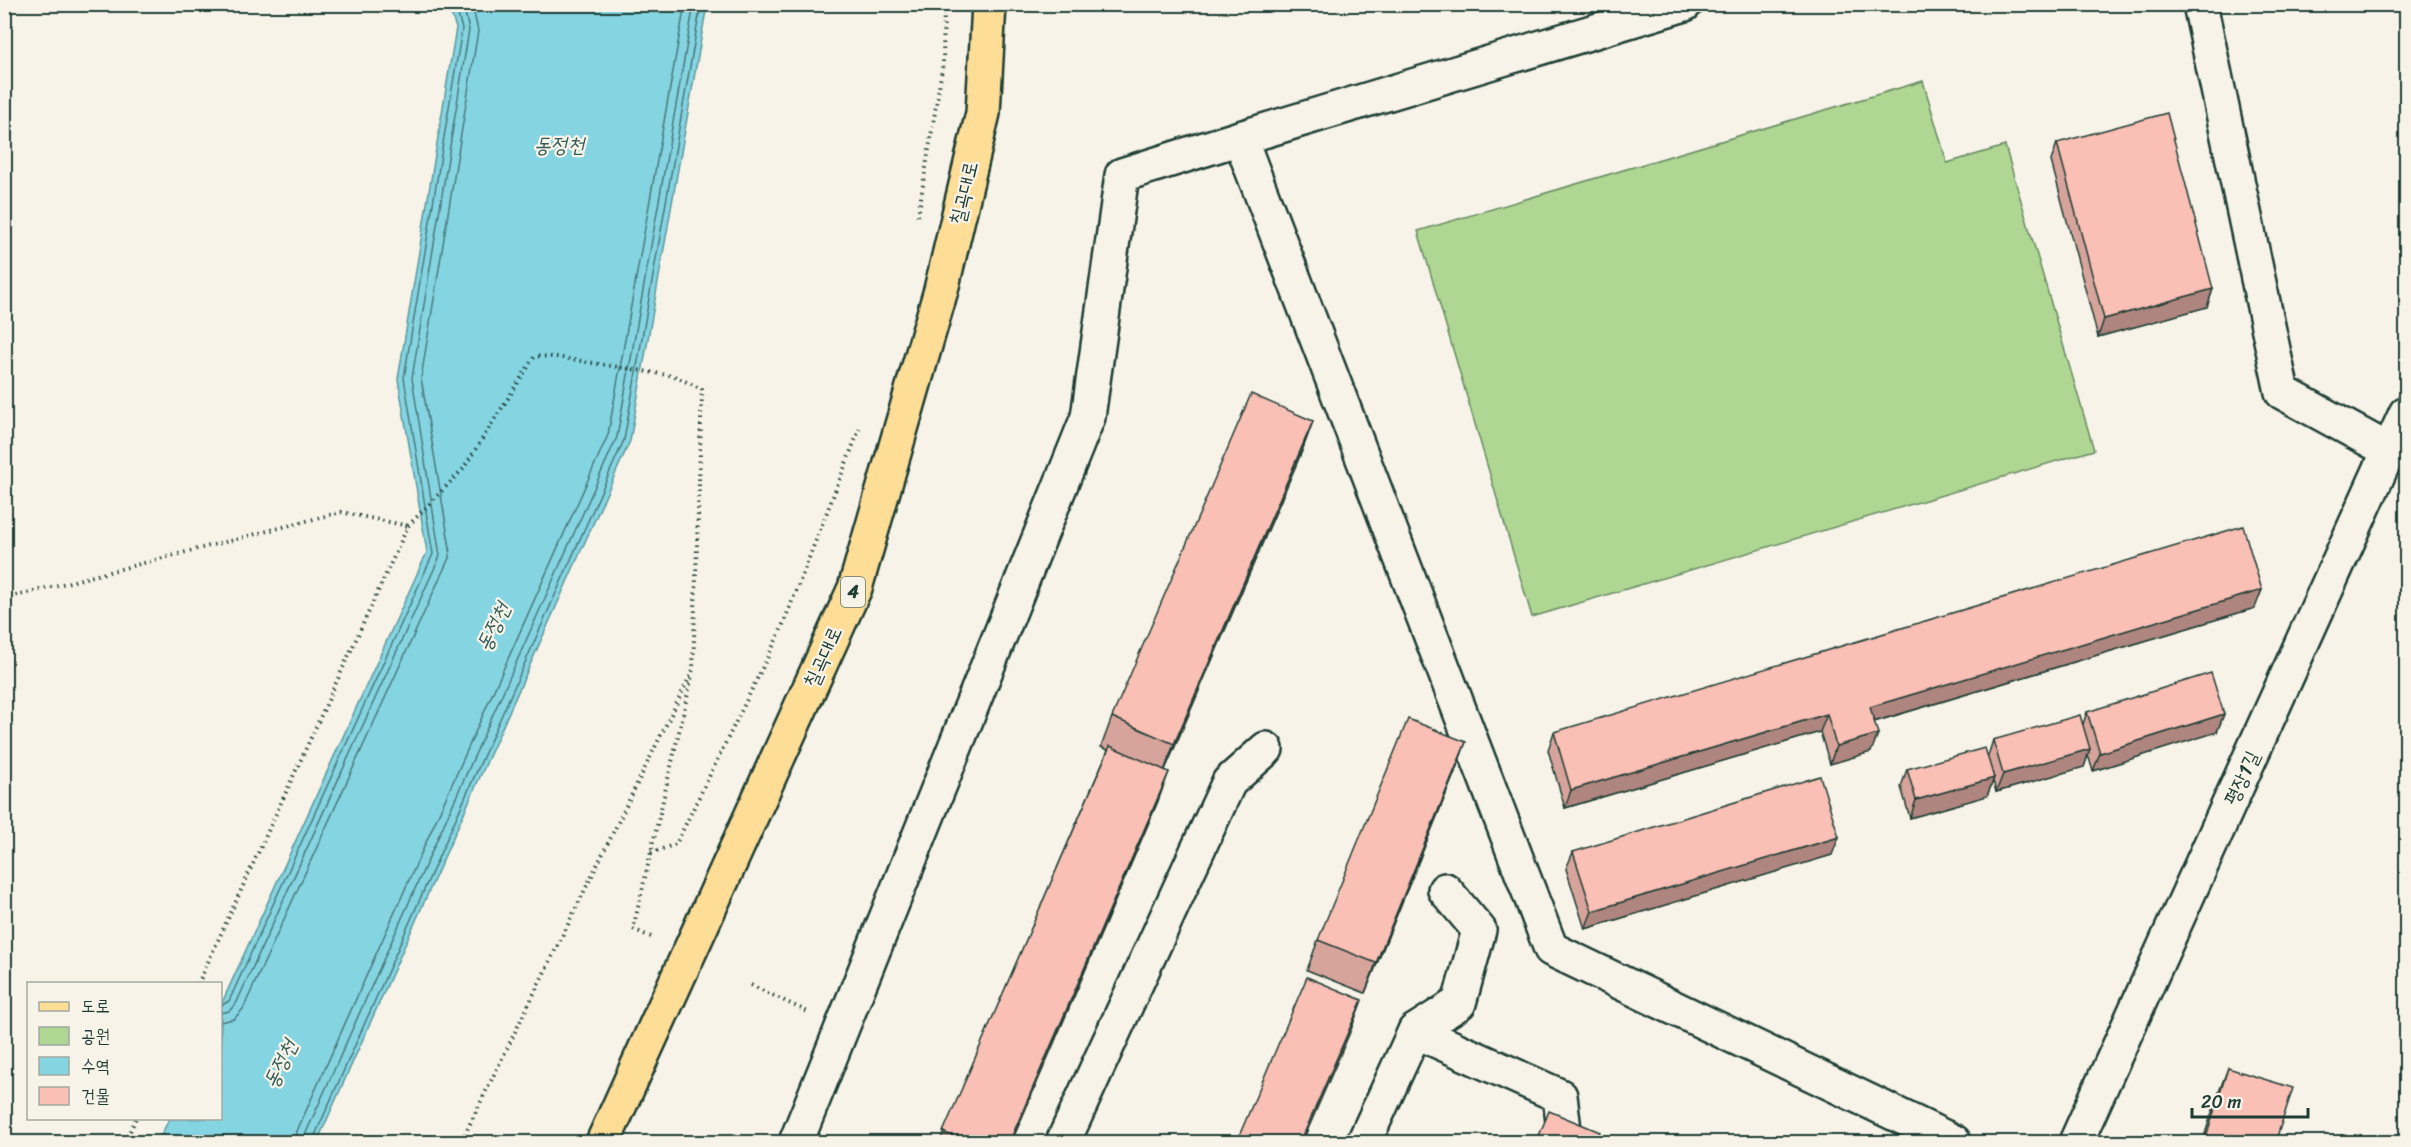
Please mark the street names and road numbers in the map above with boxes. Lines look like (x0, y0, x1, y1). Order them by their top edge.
street label: 칠곡대로 (940, 158, 988, 228)
road number: 4 (841, 577, 865, 607)
street label: 칠곡대로 (794, 620, 852, 694)
street label: 평장1길 (2214, 745, 2270, 811)

